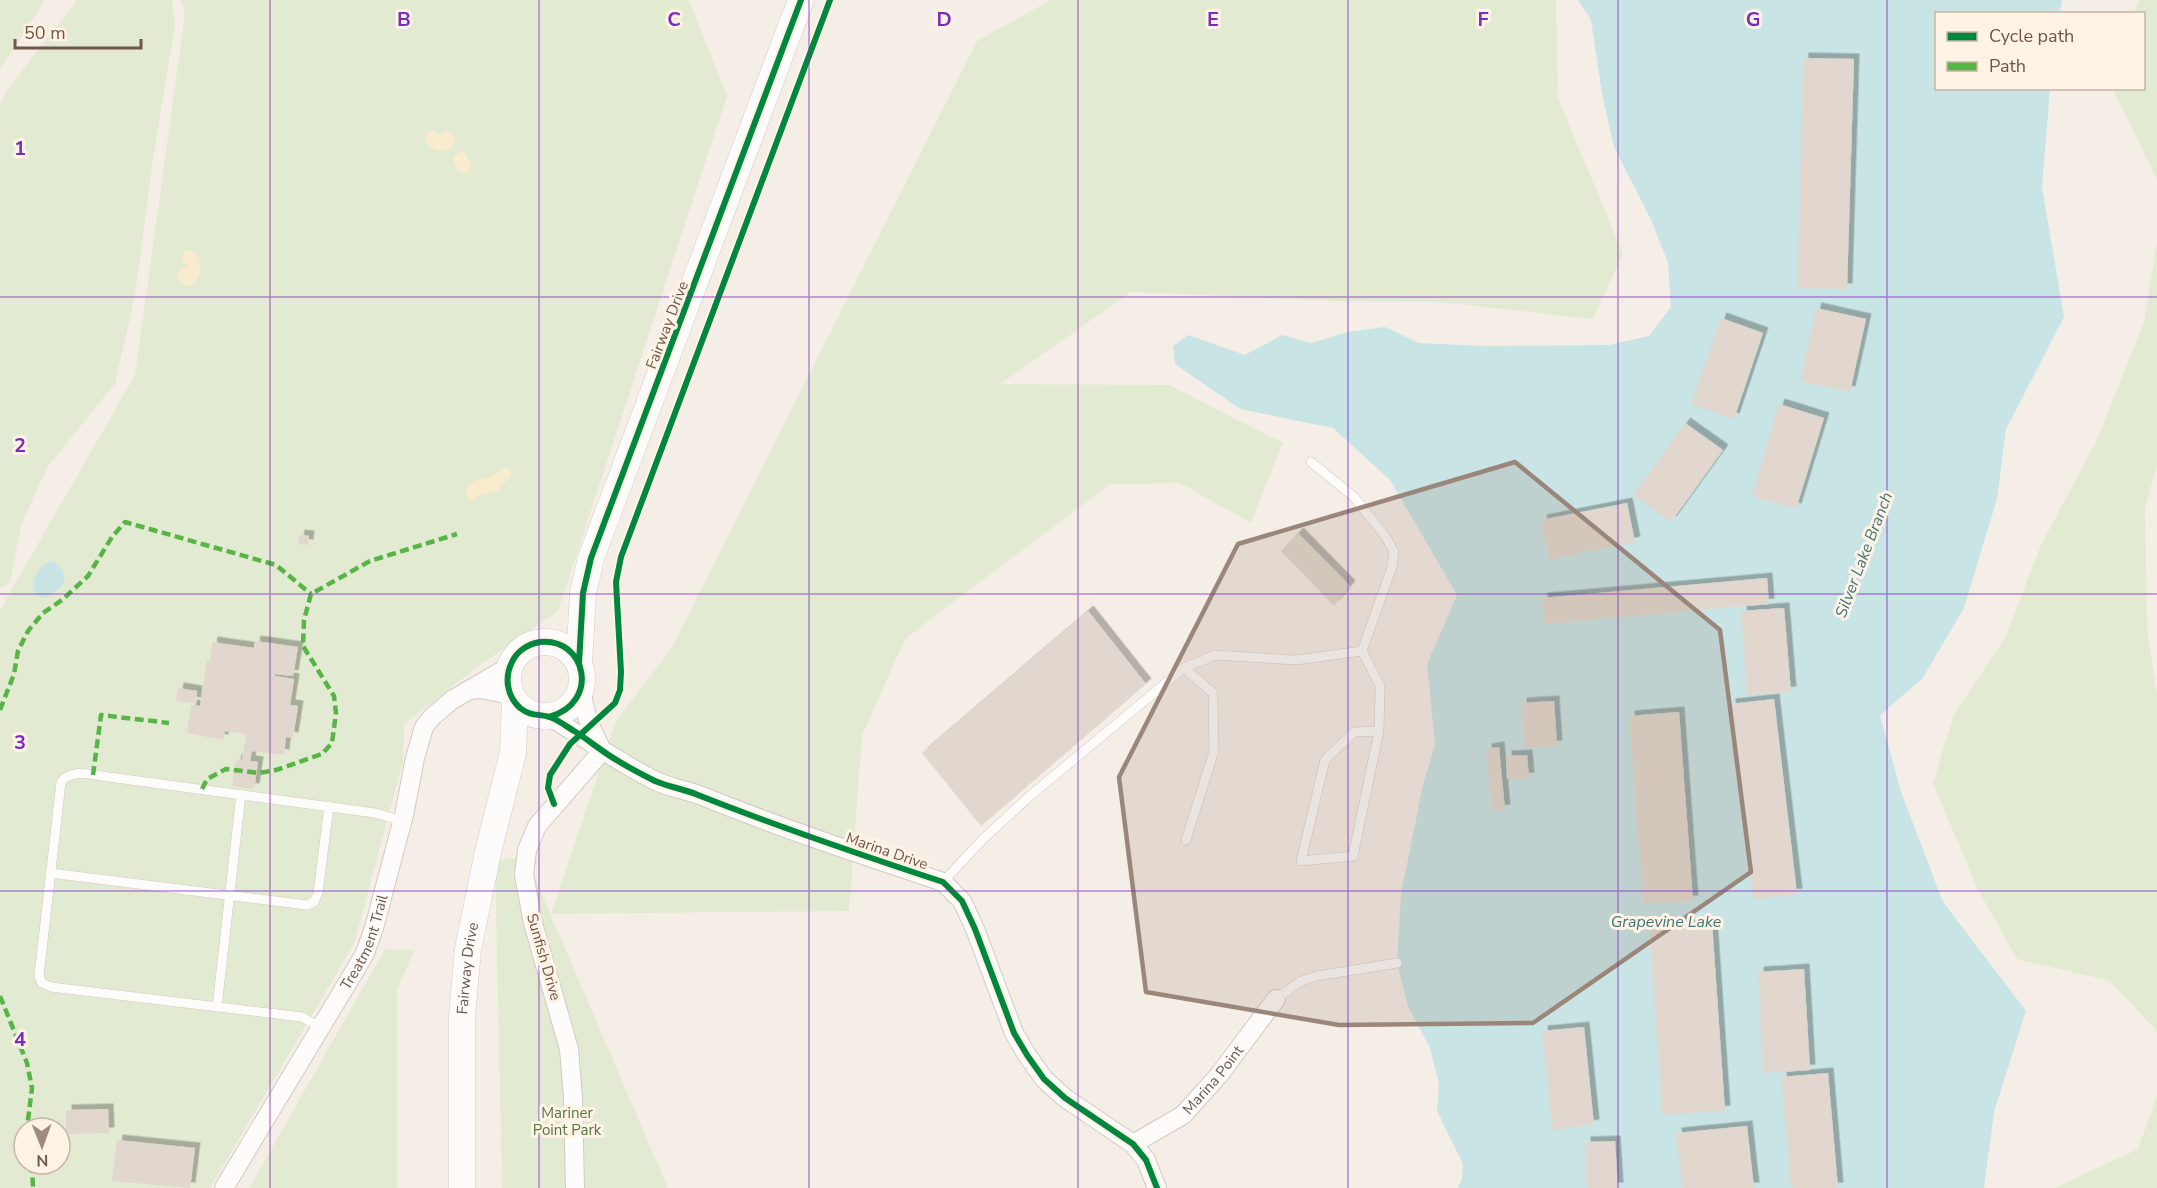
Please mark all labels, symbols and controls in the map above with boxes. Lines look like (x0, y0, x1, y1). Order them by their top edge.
text: B (397, 6, 411, 33)
text: C (667, 6, 681, 33)
text: D (936, 6, 952, 33)
text: E (1207, 6, 1219, 33)
text: F (1477, 6, 1489, 33)
text: G (1746, 6, 1760, 33)
scale bar (15, 12, 141, 50)
legend (1935, 12, 2145, 90)
text: 50 m (24, 21, 66, 45)
text: Cycle path (1989, 24, 2074, 48)
text: Path (1989, 54, 2026, 78)
text: 1 (14, 135, 26, 162)
street label: Fairway Drive (641, 278, 693, 372)
text: 2 (14, 432, 26, 459)
water label: Silver Lake Branch (1830, 489, 1898, 621)
text: 3 (14, 729, 26, 756)
street label: Marina Drive (843, 828, 931, 874)
street label: Treatment Trail (336, 892, 393, 993)
street label: Sunfish Drive (522, 911, 566, 1003)
water label: Grapevine Lake (1611, 911, 1722, 933)
street label: Fairway Drive (452, 920, 483, 1015)
text: 4 (14, 1026, 26, 1053)
street label: Marina Point (1178, 1041, 1248, 1119)
park label: Mariner Point Park (533, 1103, 602, 1140)
north arrow (12, 1116, 72, 1176)
text: N (36, 1149, 48, 1171)

